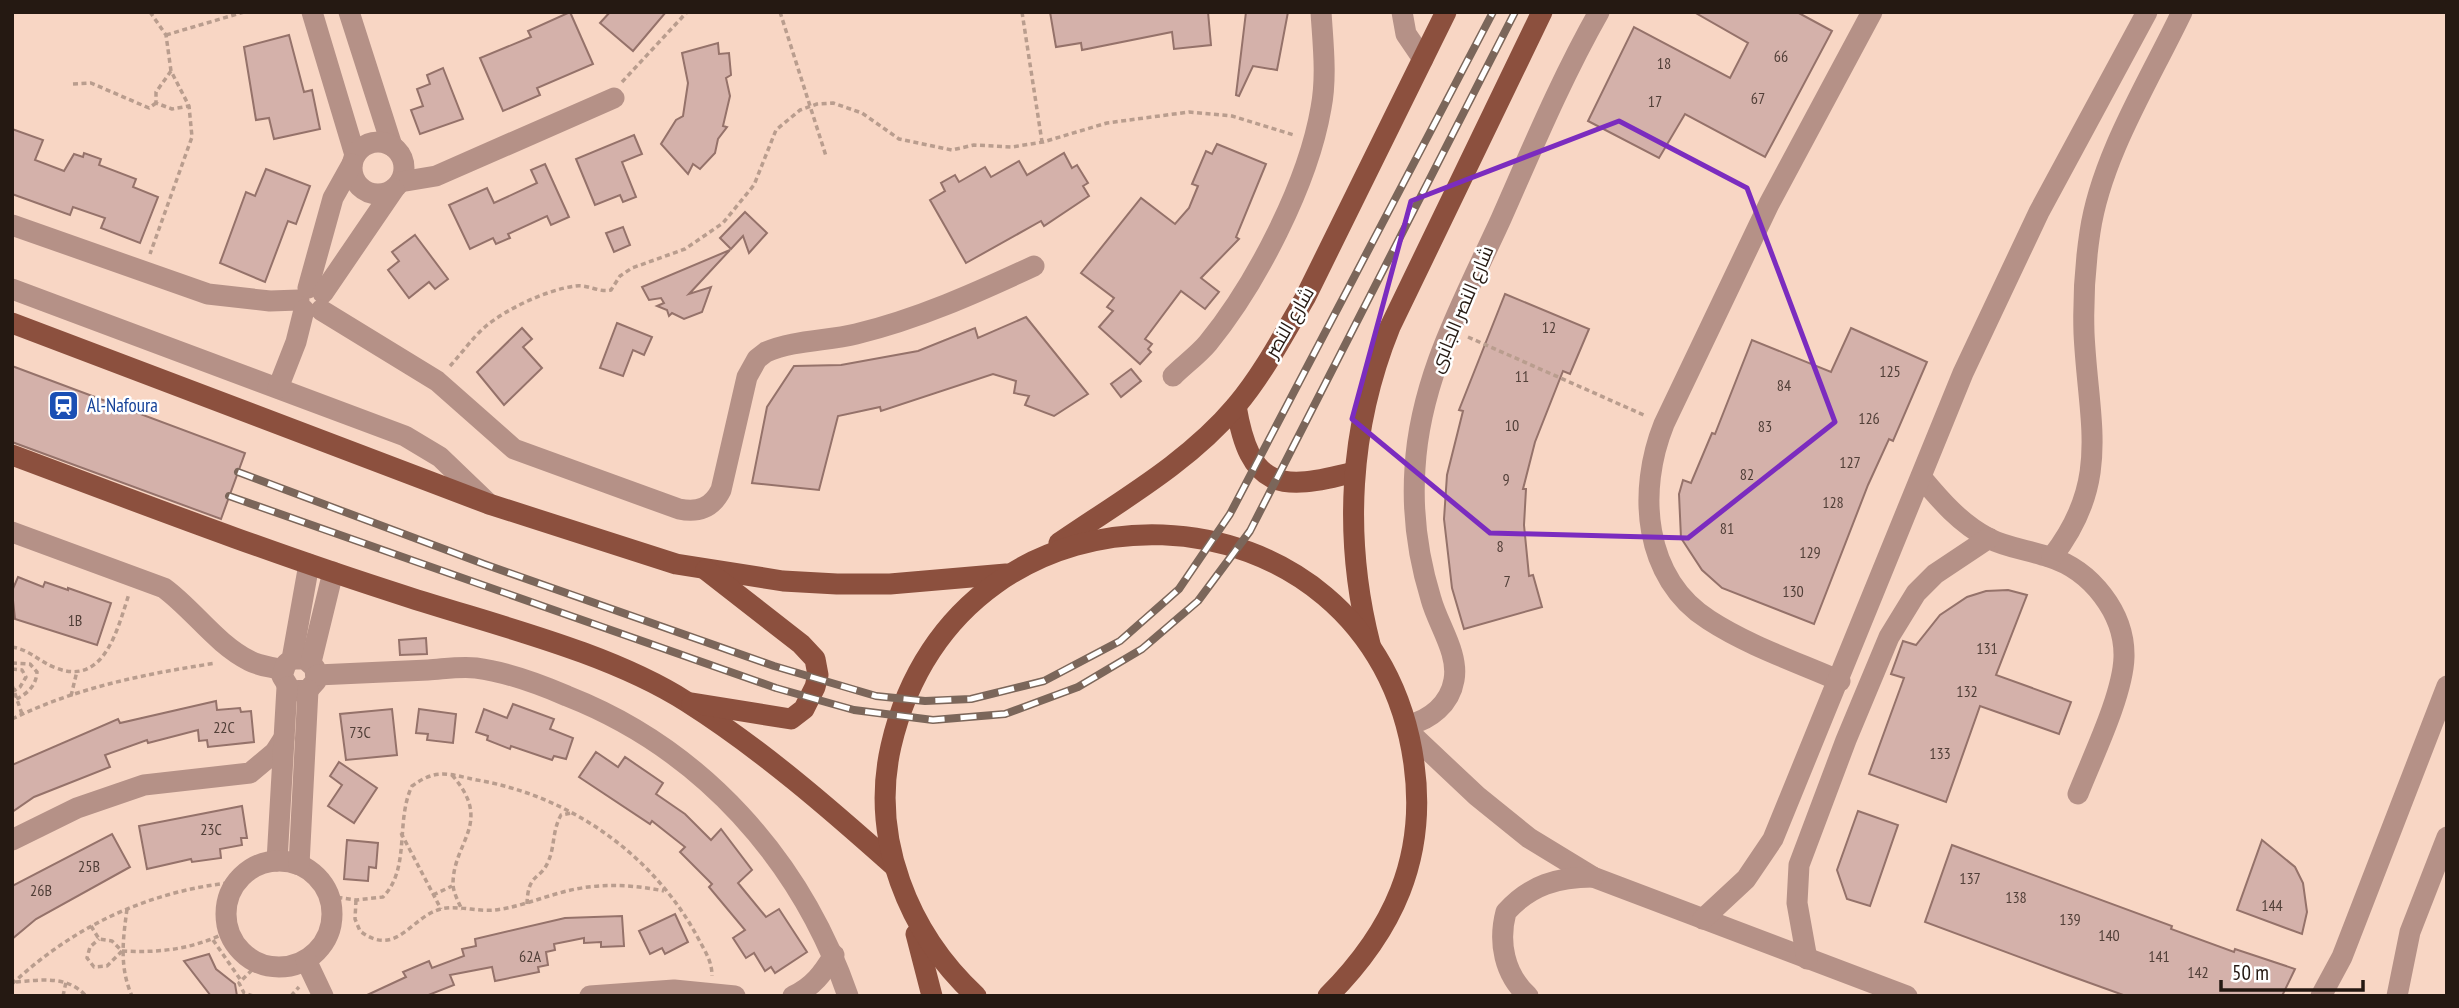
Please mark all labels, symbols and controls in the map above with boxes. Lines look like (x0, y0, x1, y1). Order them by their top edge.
house number: 66 (1774, 46, 1788, 66)
house number: 18 (1657, 53, 1671, 73)
house number: 67 (1751, 88, 1765, 108)
house number: 17 (1648, 91, 1662, 111)
street label: شارع النصر الجانبى (1423, 242, 1500, 377)
street label: شارع النصر (1259, 282, 1321, 364)
house number: 12 (1542, 317, 1556, 337)
house number: 125 (1879, 361, 1901, 381)
house number: 11 (1515, 366, 1529, 386)
house number: 84 (1777, 375, 1791, 395)
station icon: Al-Nafoura (47, 388, 81, 422)
place label: Al-Nafoura (87, 393, 158, 417)
house number: 126 (1858, 408, 1880, 428)
house number: 10 (1505, 415, 1519, 435)
house number: 83 (1758, 416, 1772, 436)
house number: 127 (1839, 452, 1861, 472)
house number: 82 (1740, 464, 1754, 484)
house number: 9 (1502, 469, 1510, 489)
house number: 128 (1822, 492, 1844, 512)
house number: 81 (1720, 518, 1734, 538)
house number: 8 (1496, 536, 1504, 556)
house number: 129 (1799, 542, 1821, 562)
house number: 7 (1503, 571, 1511, 591)
house number: 130 (1782, 581, 1804, 601)
house number: 1B (68, 610, 82, 630)
house number: 131 (1976, 638, 1998, 658)
house number: 132 (1956, 681, 1978, 701)
house number: 22C (213, 717, 235, 737)
house number: 73C (349, 722, 371, 742)
house number: 133 (1929, 743, 1951, 763)
house number: 23C (200, 819, 222, 839)
house number: 25B (78, 856, 100, 876)
house number: 137 (1959, 868, 1981, 888)
house number: 26B (30, 880, 52, 900)
house number: 138 (2005, 887, 2027, 907)
house number: 144 (2261, 895, 2283, 915)
house number: 139 (2059, 909, 2081, 929)
house number: 140 (2098, 925, 2120, 945)
house number: 62A (519, 946, 541, 966)
house number: 141 (2148, 946, 2170, 966)
scale bar (2221, 948, 2363, 992)
text: 50 m (2232, 959, 2269, 986)
house number: 142 (2187, 962, 2209, 982)

